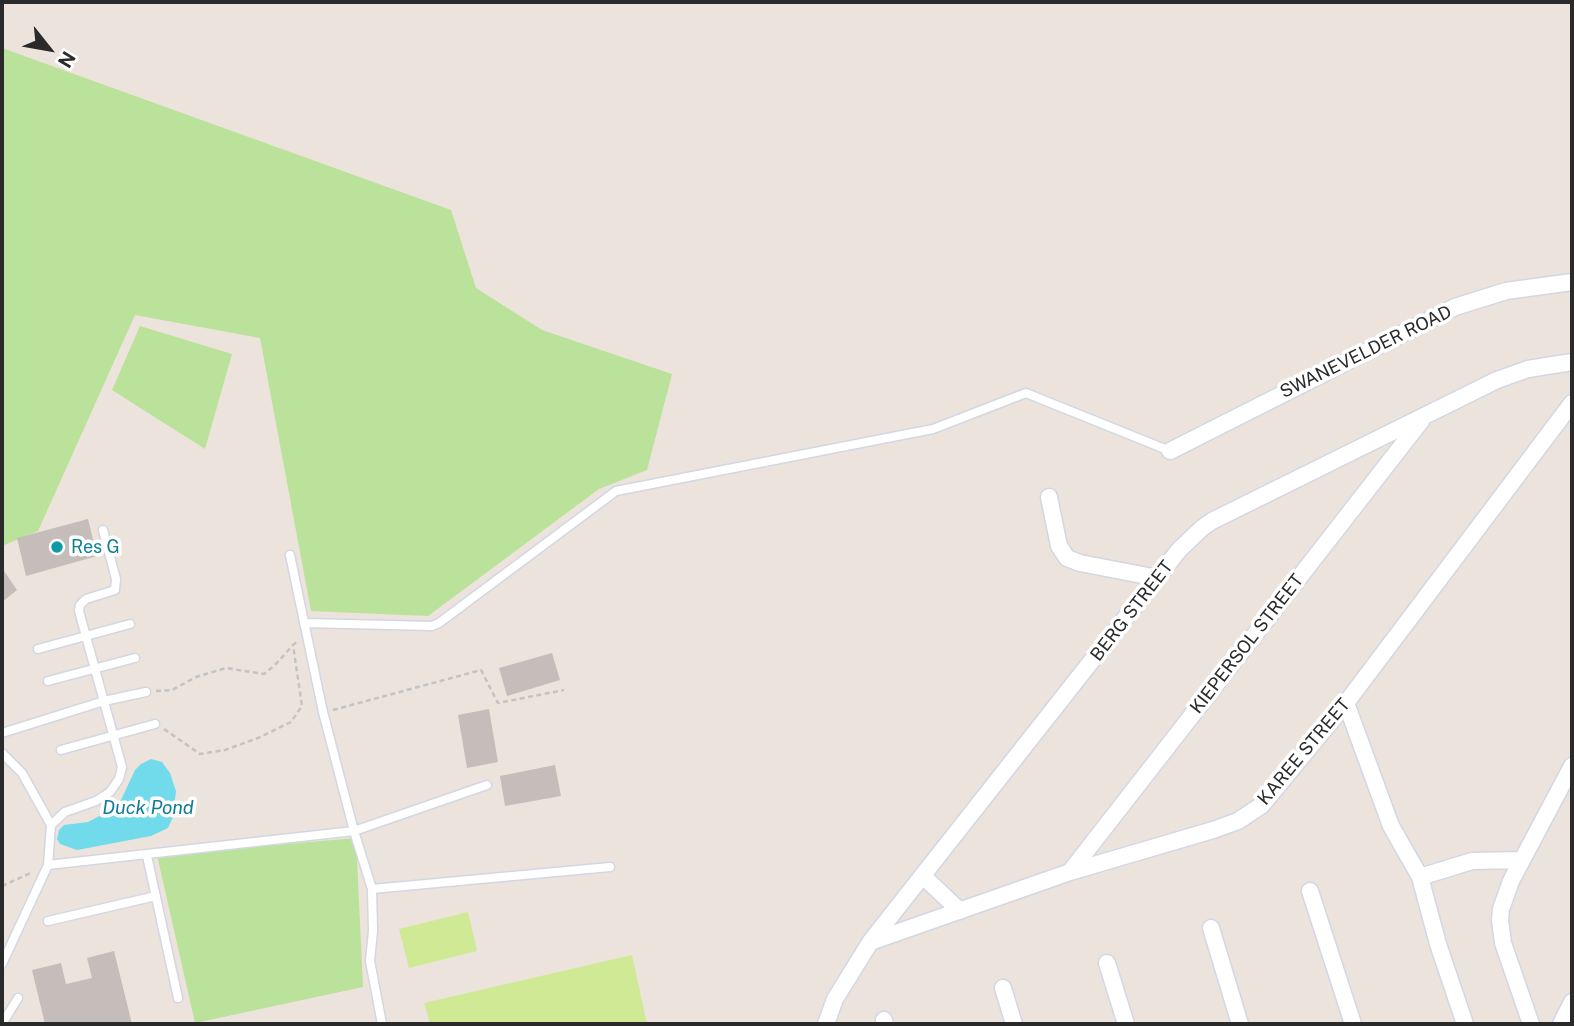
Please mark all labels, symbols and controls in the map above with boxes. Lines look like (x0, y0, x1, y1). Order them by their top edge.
north arrow (14, 14, 84, 84)
text: N (54, 48, 80, 72)
street label: SWANEVELDER ROAD (1277, 301, 1455, 403)
place label: Res G (71, 536, 120, 558)
marker: Res G (49, 539, 65, 555)
street label: BERG STREET (1086, 557, 1178, 665)
street label: KIEPERSOL STREET (1186, 570, 1308, 718)
street label: KAREE STREET (1253, 694, 1355, 810)
water label: Duck Pond (102, 797, 194, 819)

